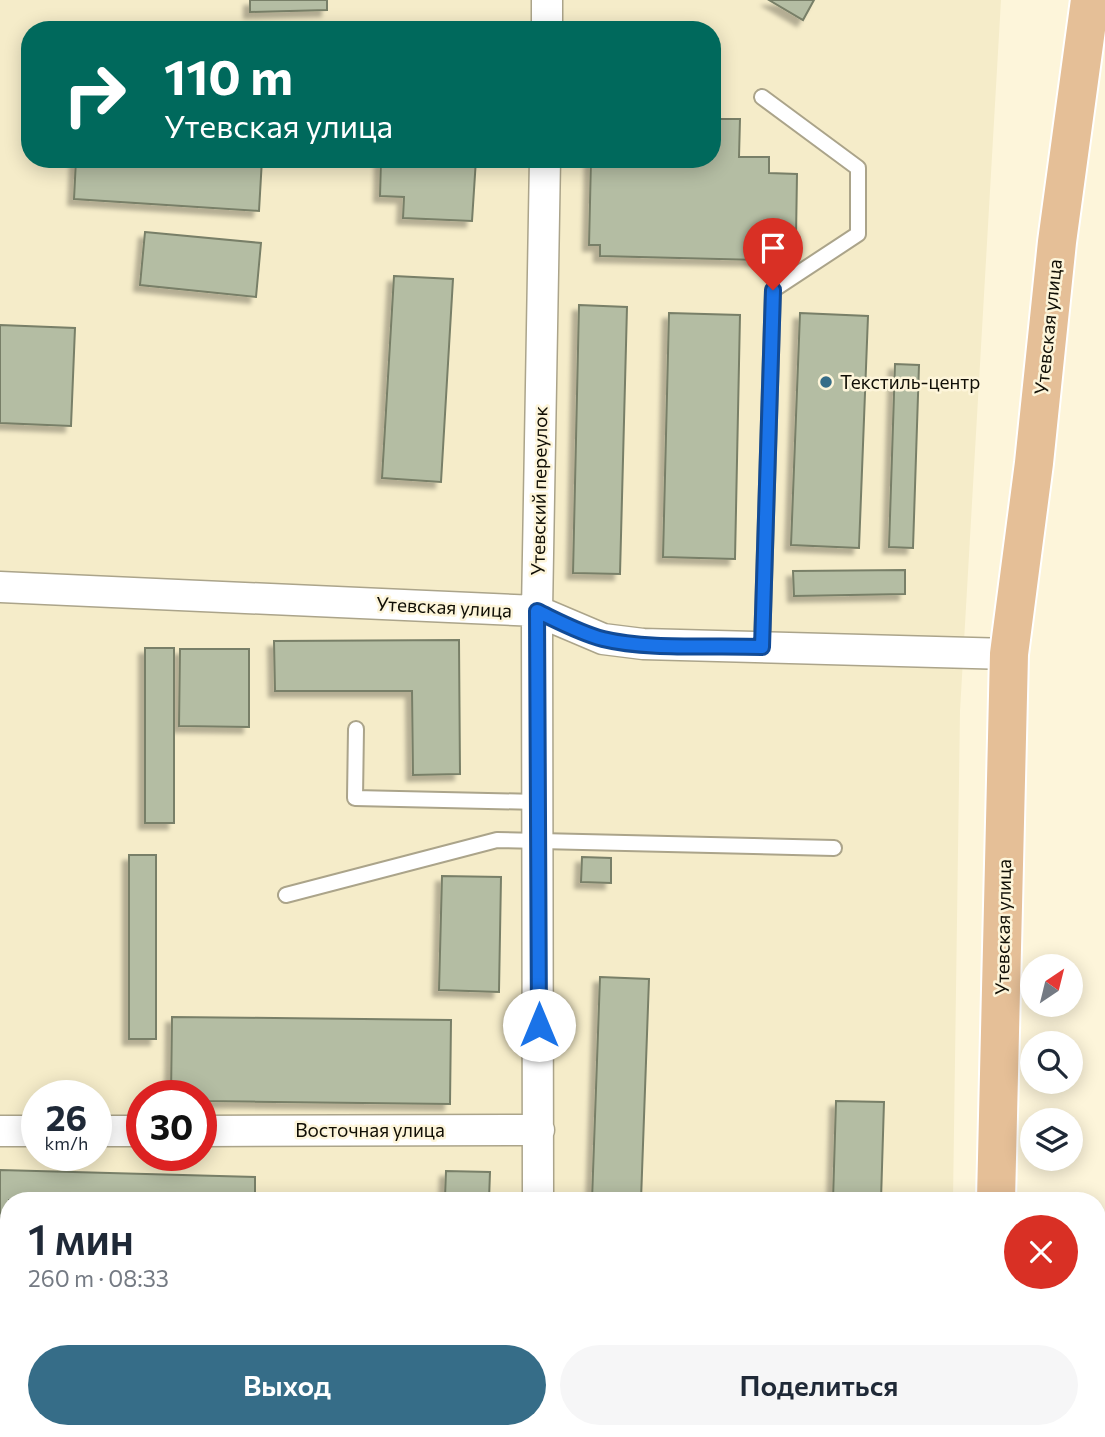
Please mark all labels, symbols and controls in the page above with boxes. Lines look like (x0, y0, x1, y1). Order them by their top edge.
text: 110 m (164, 45, 293, 105)
icon: right (49, 49, 140, 140)
text: Утевская улица (164, 105, 393, 145)
pin (743, 218, 803, 290)
icon: arrive (754, 229, 792, 267)
street label: Утевская улица (1029, 258, 1066, 396)
place label: Текстиль-центр (840, 370, 980, 393)
marker: Текстиль-центр (818, 374, 834, 390)
street label: Утевский переулок (526, 406, 551, 576)
street label: Утевская улица (375, 591, 513, 622)
street label: Утевская улица (990, 859, 1015, 995)
north arrow (1020, 954, 1083, 1017)
map controls (1020, 954, 1083, 1171)
position arrow (502, 988, 576, 1062)
button: search (1020, 1031, 1083, 1094)
speed limit sign: 30 (126, 1080, 217, 1171)
text: 26 (46, 1095, 87, 1138)
button: layers (1020, 1108, 1083, 1171)
street label: Восточная улица (295, 1118, 445, 1141)
text: km/h (45, 1132, 88, 1154)
text: 1 мин (28, 1212, 134, 1264)
button: close (1004, 1215, 1078, 1289)
text: 260 m · 08:33 (28, 1264, 169, 1292)
button: Выход (28, 1345, 546, 1425)
button: Поделиться (560, 1345, 1078, 1425)

